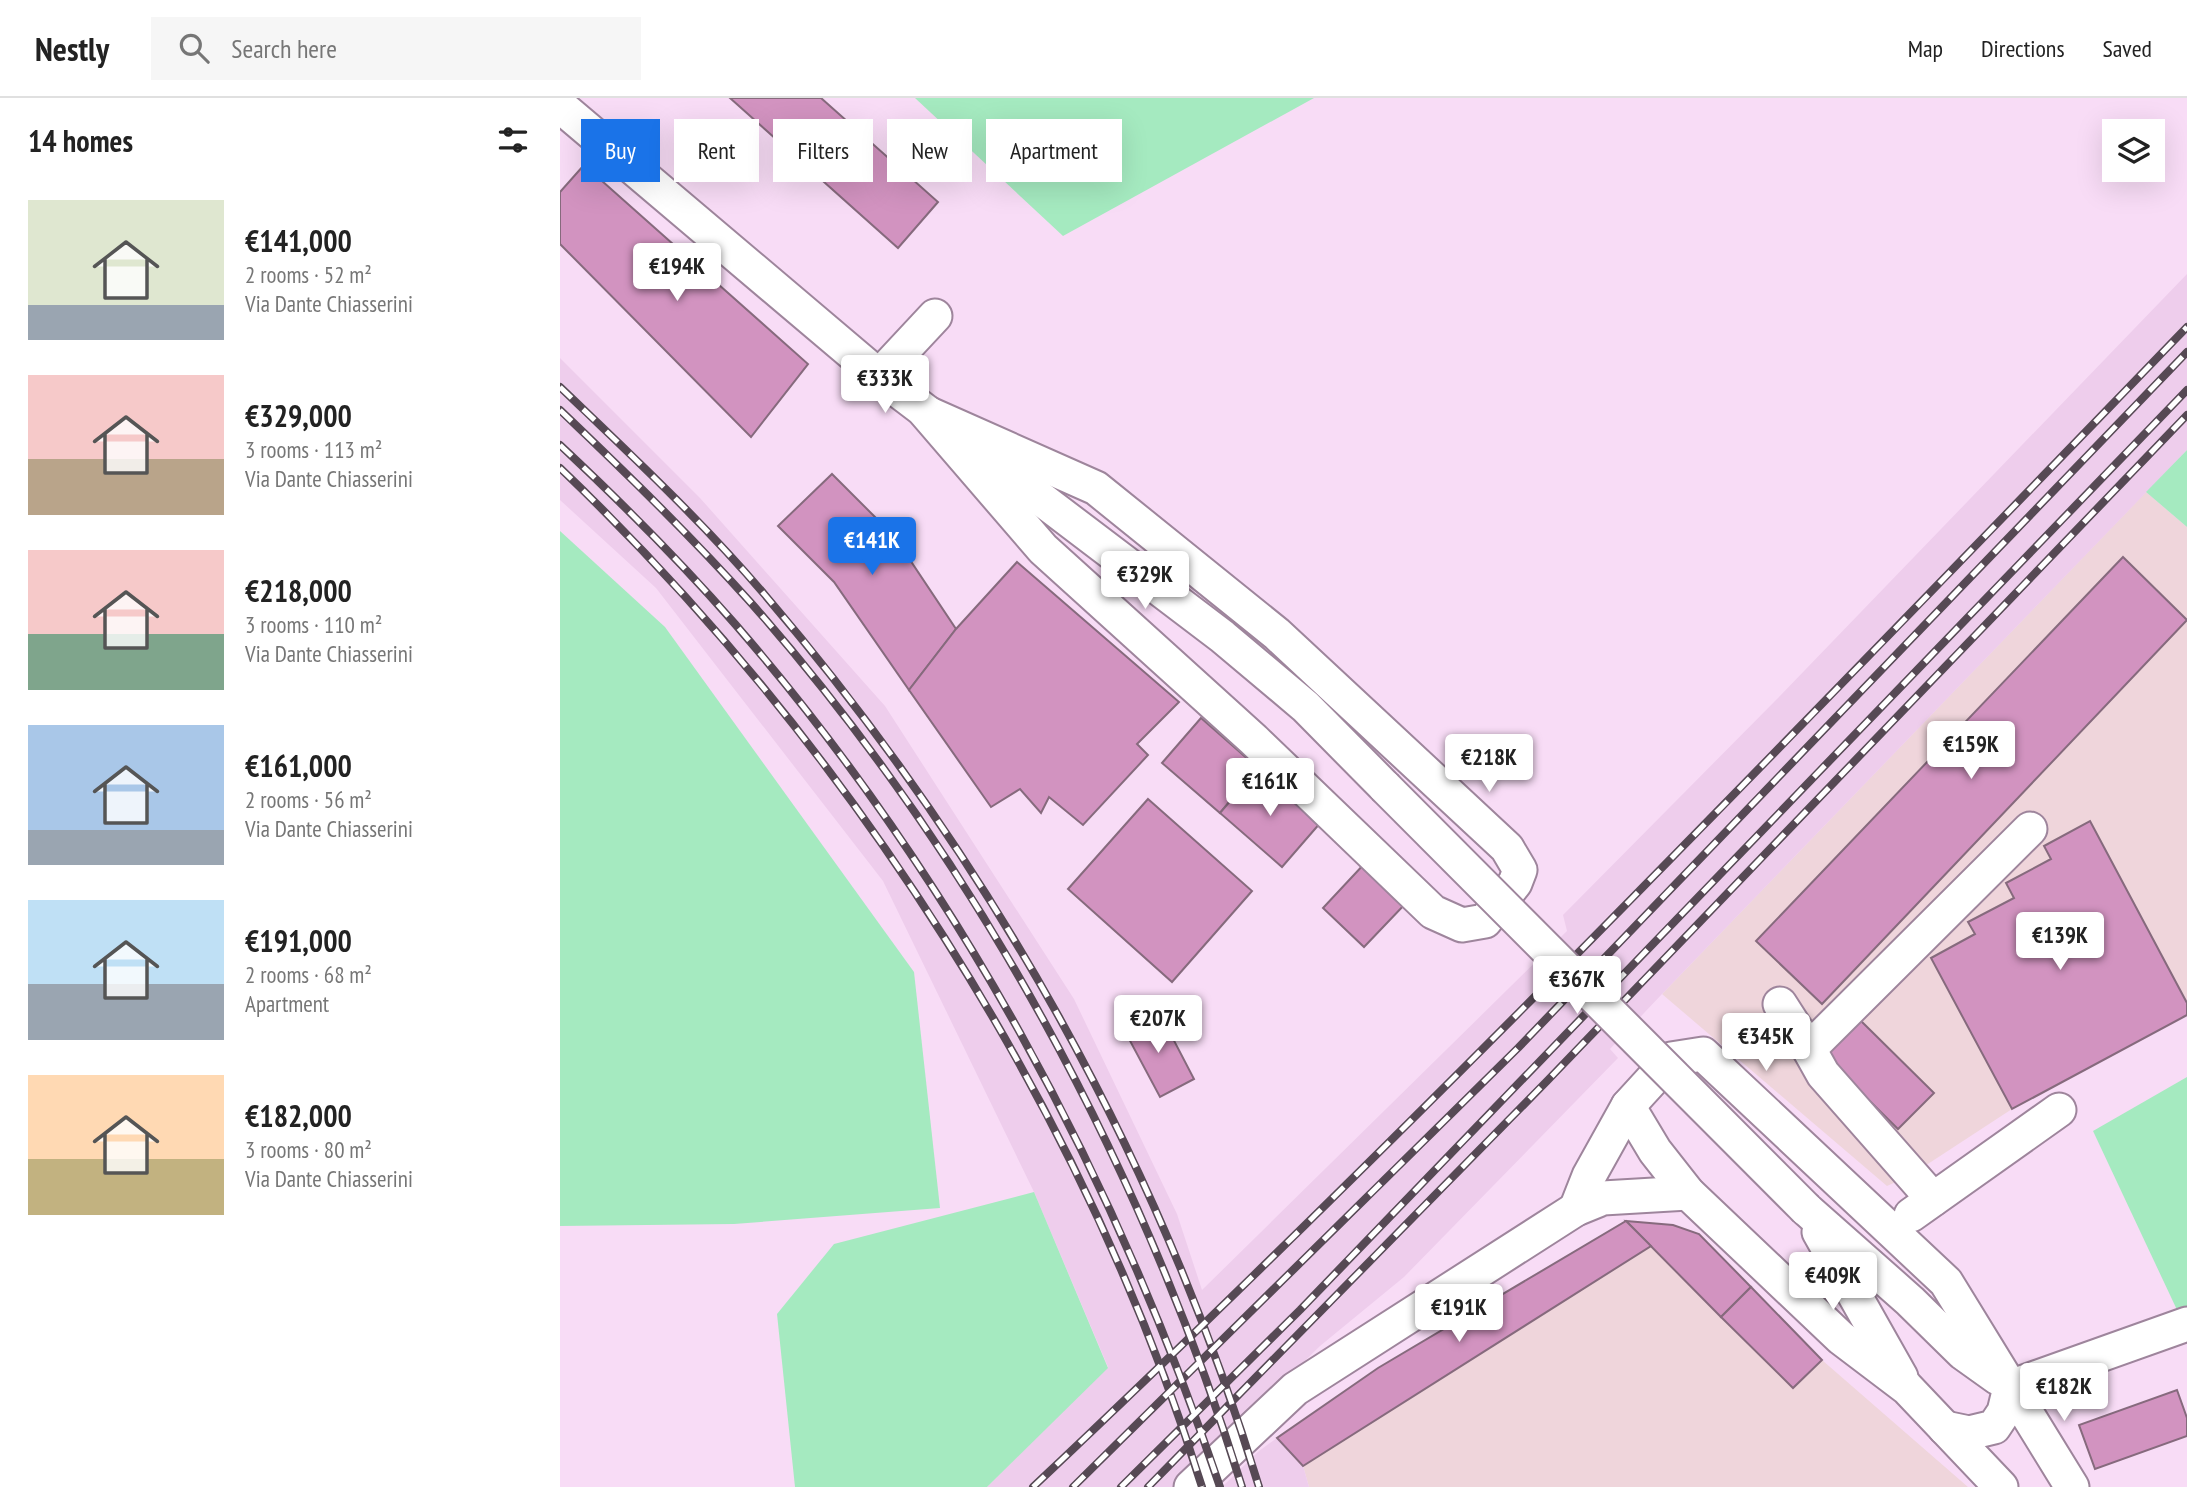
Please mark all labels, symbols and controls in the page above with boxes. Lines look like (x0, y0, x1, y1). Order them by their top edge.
search box (151, 17, 641, 80)
text: Nestly (35, 27, 109, 70)
icon: search (175, 29, 213, 67)
text: Search here (231, 32, 337, 65)
text: Map (1908, 33, 1943, 64)
text: Directions (1981, 33, 2065, 64)
text: Saved (2103, 33, 2152, 64)
chip: Buy (581, 119, 660, 182)
chip: Rent (674, 119, 759, 182)
chip: Filters (773, 119, 873, 182)
chip: New (887, 119, 972, 182)
chip: Apartment (986, 119, 1122, 182)
map controls (2102, 119, 2165, 182)
button: layers (2102, 119, 2165, 182)
text: 14 homes (28, 121, 133, 160)
icon: filters (494, 121, 532, 159)
text: €141,000 (245, 221, 352, 260)
icon: home (84, 228, 168, 312)
pin: €194K (628, 244, 726, 303)
text: €194K (649, 251, 705, 280)
text: 2 rooms · 52 m² (245, 260, 372, 289)
text: Via Dante Chiasserini (245, 289, 413, 318)
pin: €333K (836, 356, 934, 415)
text: €333K (857, 363, 913, 392)
text: €329,000 (245, 396, 352, 435)
icon: home (84, 403, 168, 487)
text: 3 rooms · 113 m² (245, 435, 382, 464)
text: Via Dante Chiasserini (245, 464, 413, 493)
pin: €141K (823, 518, 921, 577)
text: €141K (844, 525, 900, 554)
pin: €329K (1096, 552, 1194, 611)
text: €329K (1117, 559, 1173, 588)
text: €218,000 (245, 571, 352, 610)
icon: home (84, 578, 168, 662)
text: 3 rooms · 110 m² (245, 610, 382, 639)
text: Via Dante Chiasserini (245, 639, 413, 668)
pin: €159K (1922, 722, 2020, 781)
text: €159K (1943, 729, 1999, 758)
pin: €218K (1440, 734, 1538, 794)
text: €218K (1461, 742, 1517, 771)
text: €161,000 (245, 746, 352, 785)
icon: home (84, 753, 168, 837)
pin: €161K (1221, 758, 1319, 818)
text: €161K (1242, 766, 1298, 795)
text: 2 rooms · 56 m² (245, 785, 372, 814)
text: Via Dante Chiasserini (245, 814, 413, 843)
pin: €139K (2011, 912, 2109, 972)
text: €139K (2032, 920, 2088, 949)
text: €191,000 (245, 921, 352, 960)
icon: home (84, 928, 168, 1012)
pin: €367K (1528, 956, 1626, 1016)
text: 2 rooms · 68 m² (245, 960, 372, 989)
text: €367K (1549, 964, 1605, 993)
text: Apartment (245, 989, 329, 1018)
pin: €207K (1109, 996, 1207, 1055)
text: €207K (1130, 1003, 1186, 1032)
pin: €345K (1717, 1014, 1815, 1073)
text: €345K (1738, 1021, 1794, 1050)
text: €182,000 (245, 1096, 352, 1135)
icon: home (84, 1103, 168, 1187)
text: 3 rooms · 80 m² (245, 1135, 372, 1164)
text: Via Dante Chiasserini (245, 1164, 413, 1193)
pin: €409K (1784, 1252, 1882, 1312)
text: €409K (1805, 1260, 1861, 1289)
pin: €191K (1410, 1284, 1508, 1344)
text: €191K (1431, 1292, 1487, 1321)
pin: €182K (2015, 1364, 2113, 1423)
text: €182K (2036, 1371, 2092, 1400)

